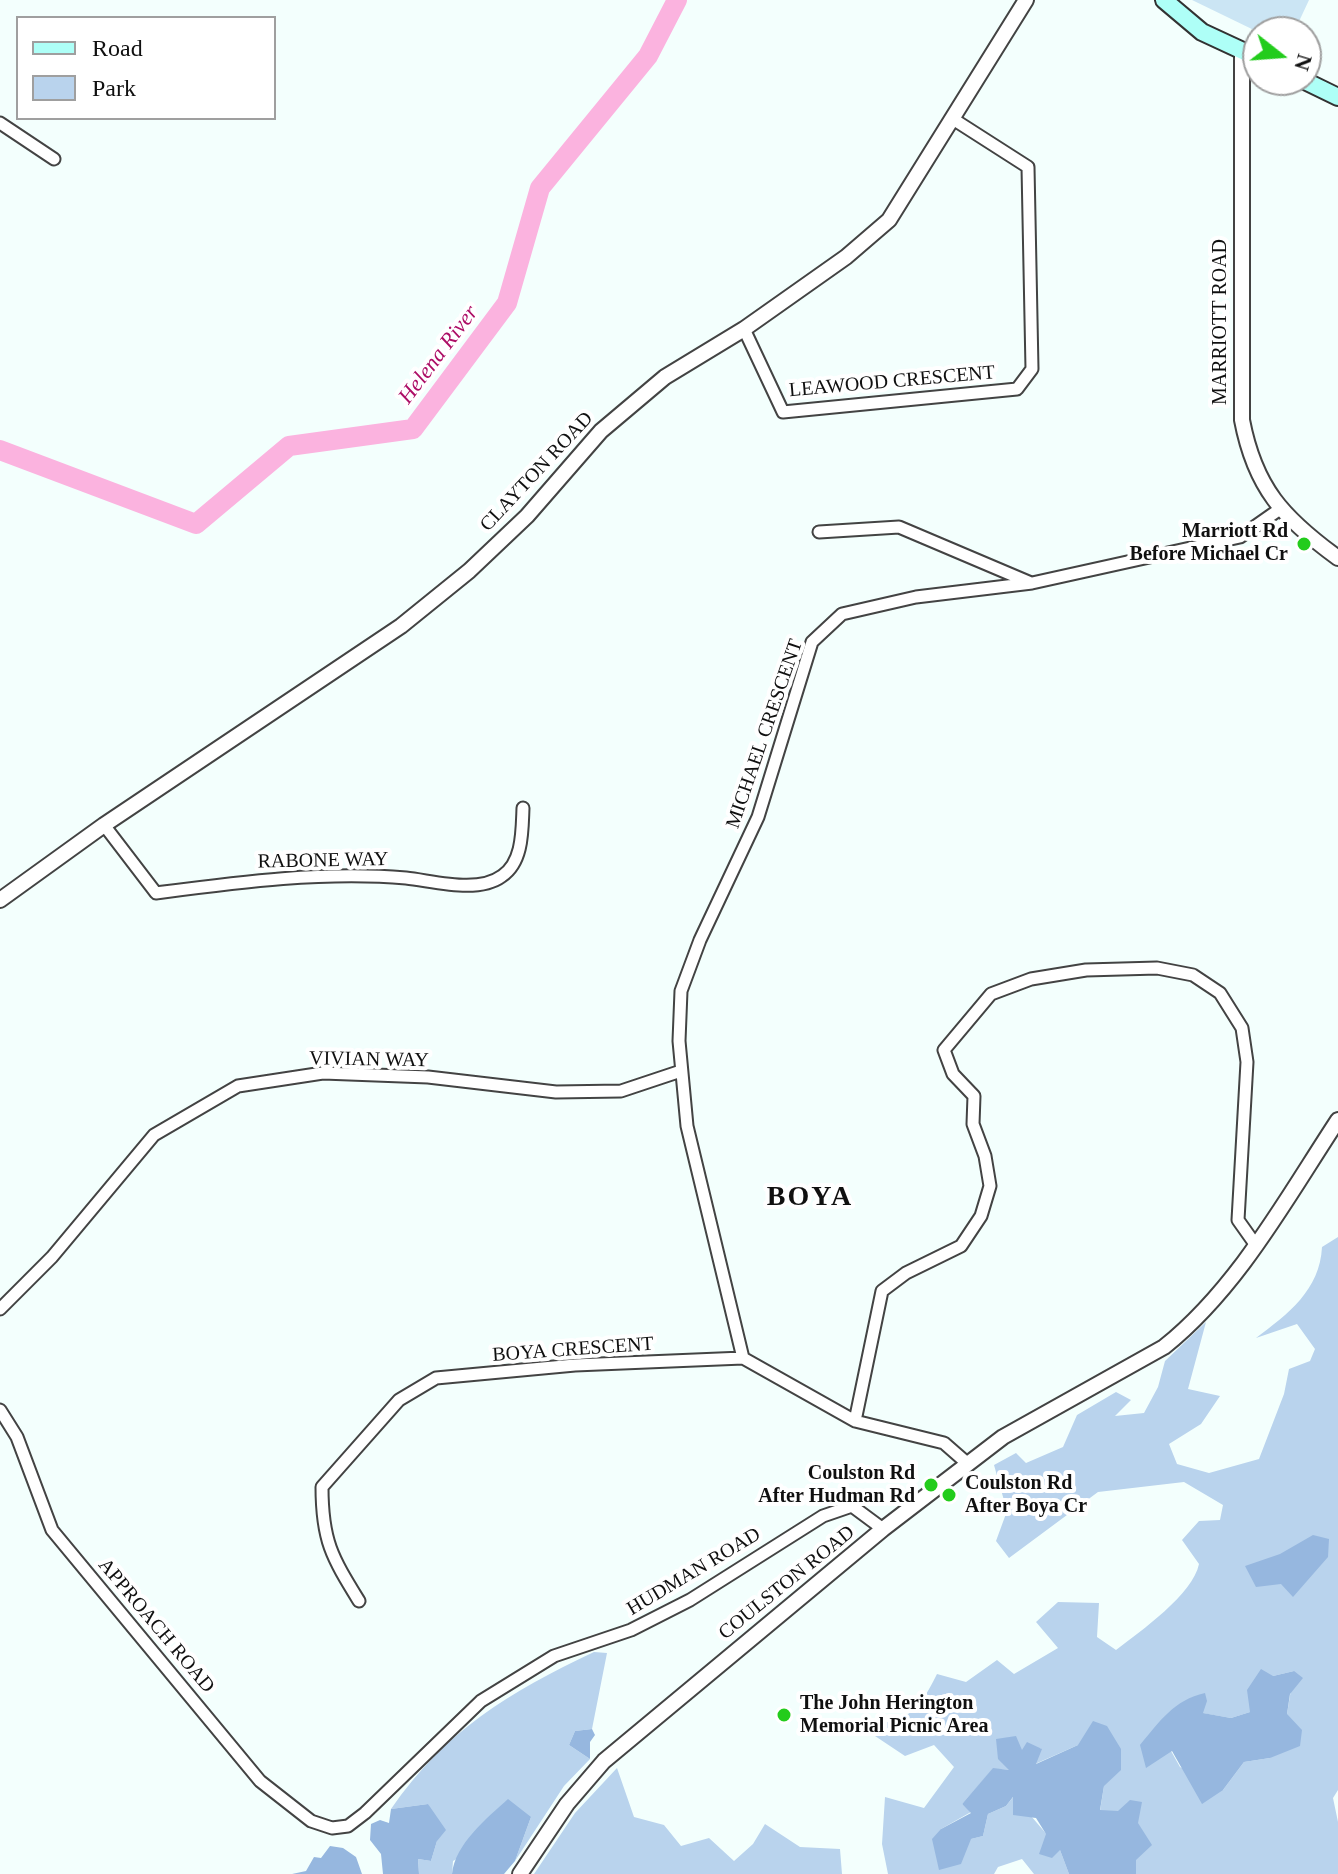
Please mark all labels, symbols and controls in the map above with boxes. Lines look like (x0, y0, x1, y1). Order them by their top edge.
legend (16, 16, 276, 120)
north arrow (1242, 16, 1322, 96)
text: Road (92, 35, 143, 61)
text: N (1289, 51, 1318, 74)
text: Park (92, 75, 136, 101)
street label: MARRIOTT ROAD (1209, 239, 1233, 405)
water label: Helena River (393, 300, 485, 410)
street label: LEAWOOD CRESCENT (788, 361, 996, 403)
street label: CLAYTON ROAD (475, 407, 599, 537)
place label: Marriott Rd Before Michael Cr (1130, 520, 1288, 567)
marker: Marriott Rd Before Michael Cr (1295, 535, 1313, 553)
street label: MICHAEL CRESCENT (721, 636, 809, 832)
street label: RABONE WAY (257, 848, 389, 874)
street label: VIVIAN WAY (309, 1047, 429, 1073)
district label: BOYA (767, 1181, 853, 1215)
street label: BOYA CRESCENT (492, 1332, 654, 1368)
place label: Coulston Rd After Hudman Rd (758, 1462, 915, 1509)
place label: Coulston Rd After Boya Cr (965, 1472, 1087, 1519)
marker: Coulston Rd After Hudman Rd (922, 1476, 940, 1494)
marker: Coulston Rd After Boya Cr (940, 1486, 958, 1504)
street label: COULSTON ROAD (714, 1521, 860, 1645)
street label: HUDMAN ROAD (623, 1523, 765, 1621)
street label: APPROACH ROAD (93, 1554, 219, 1698)
place label: The John Herington Memorial Picnic Area (800, 1692, 988, 1739)
marker: The John Herington Memorial Picnic Area (775, 1706, 793, 1724)

